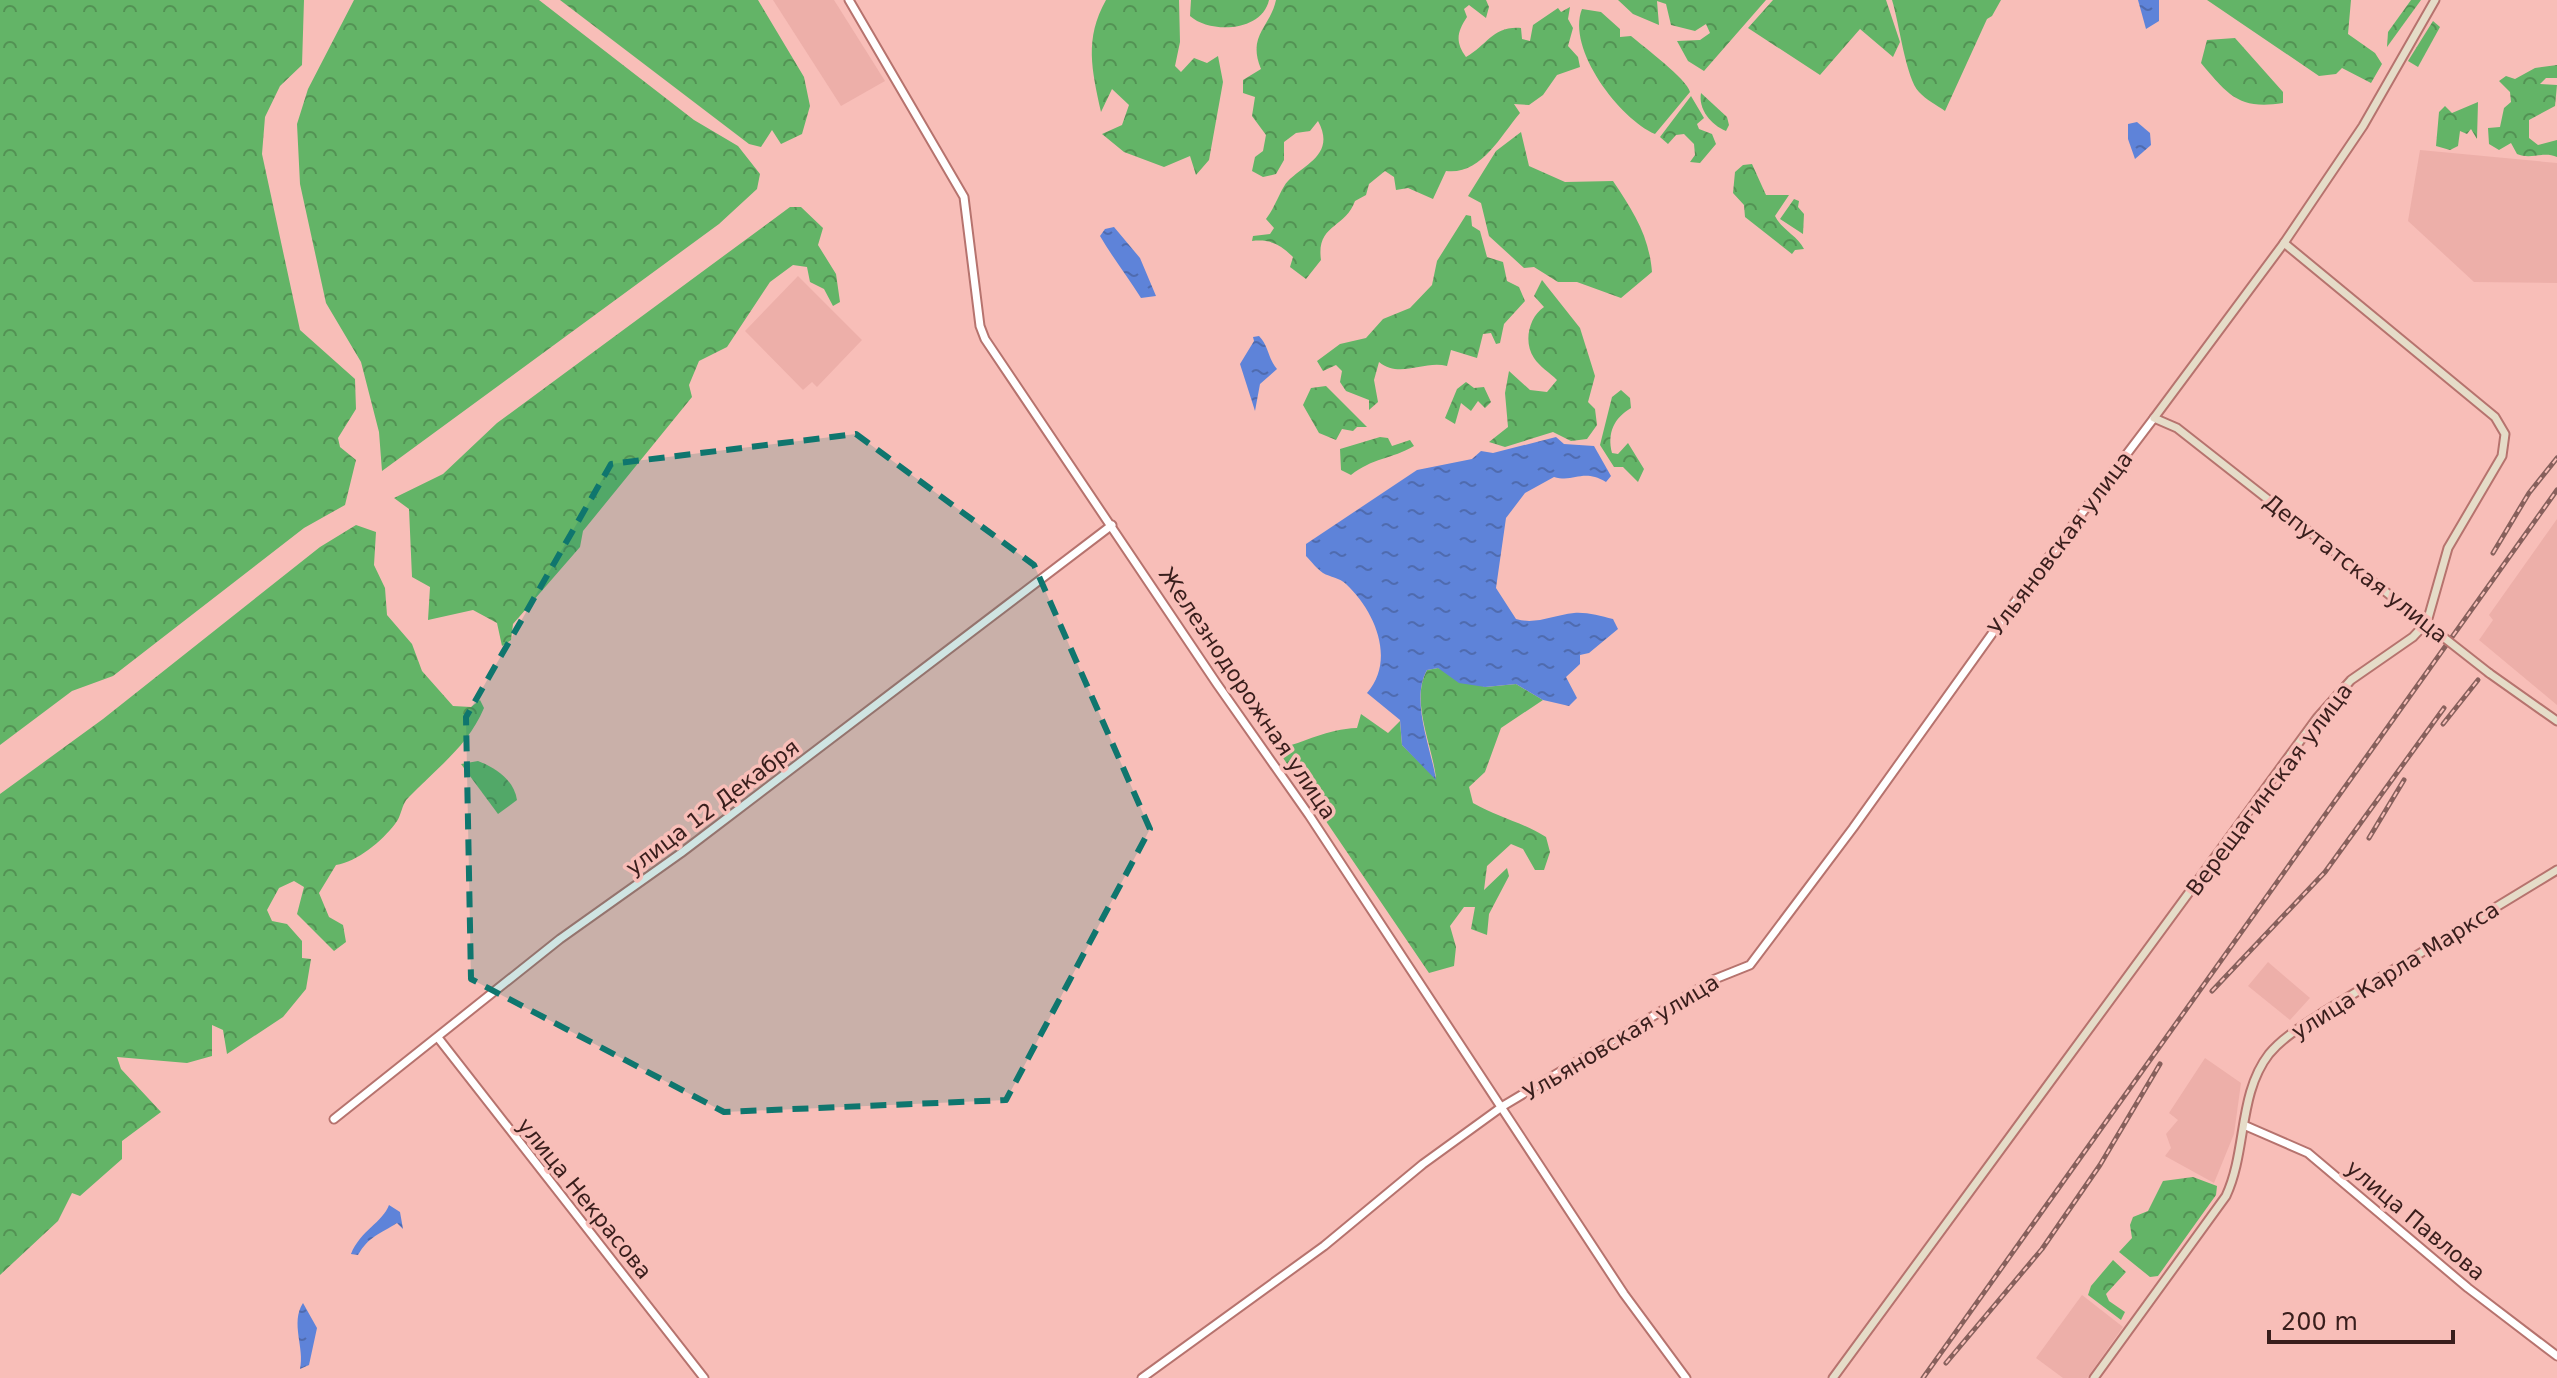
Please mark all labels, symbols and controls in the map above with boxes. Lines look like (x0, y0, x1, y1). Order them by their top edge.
street label: Ульяновская улица (1983, 447, 2138, 640)
street label: Депутатская улица (2259, 489, 2453, 648)
street label: Железнодорожная улица (1154, 563, 1341, 824)
street label: Верещагинская улица (2181, 678, 2357, 900)
street label: улица 12 Декабря (621, 734, 804, 881)
street label: улица Карла Маркса (2287, 896, 2504, 1045)
street label: Ульяновская улица (1519, 969, 1723, 1106)
street label: улица Некрасова (512, 1113, 657, 1284)
street label: улица Павлова (2341, 1155, 2490, 1286)
scale bar (2269, 1294, 2453, 1344)
text: 200 m (2281, 1308, 2358, 1336)

